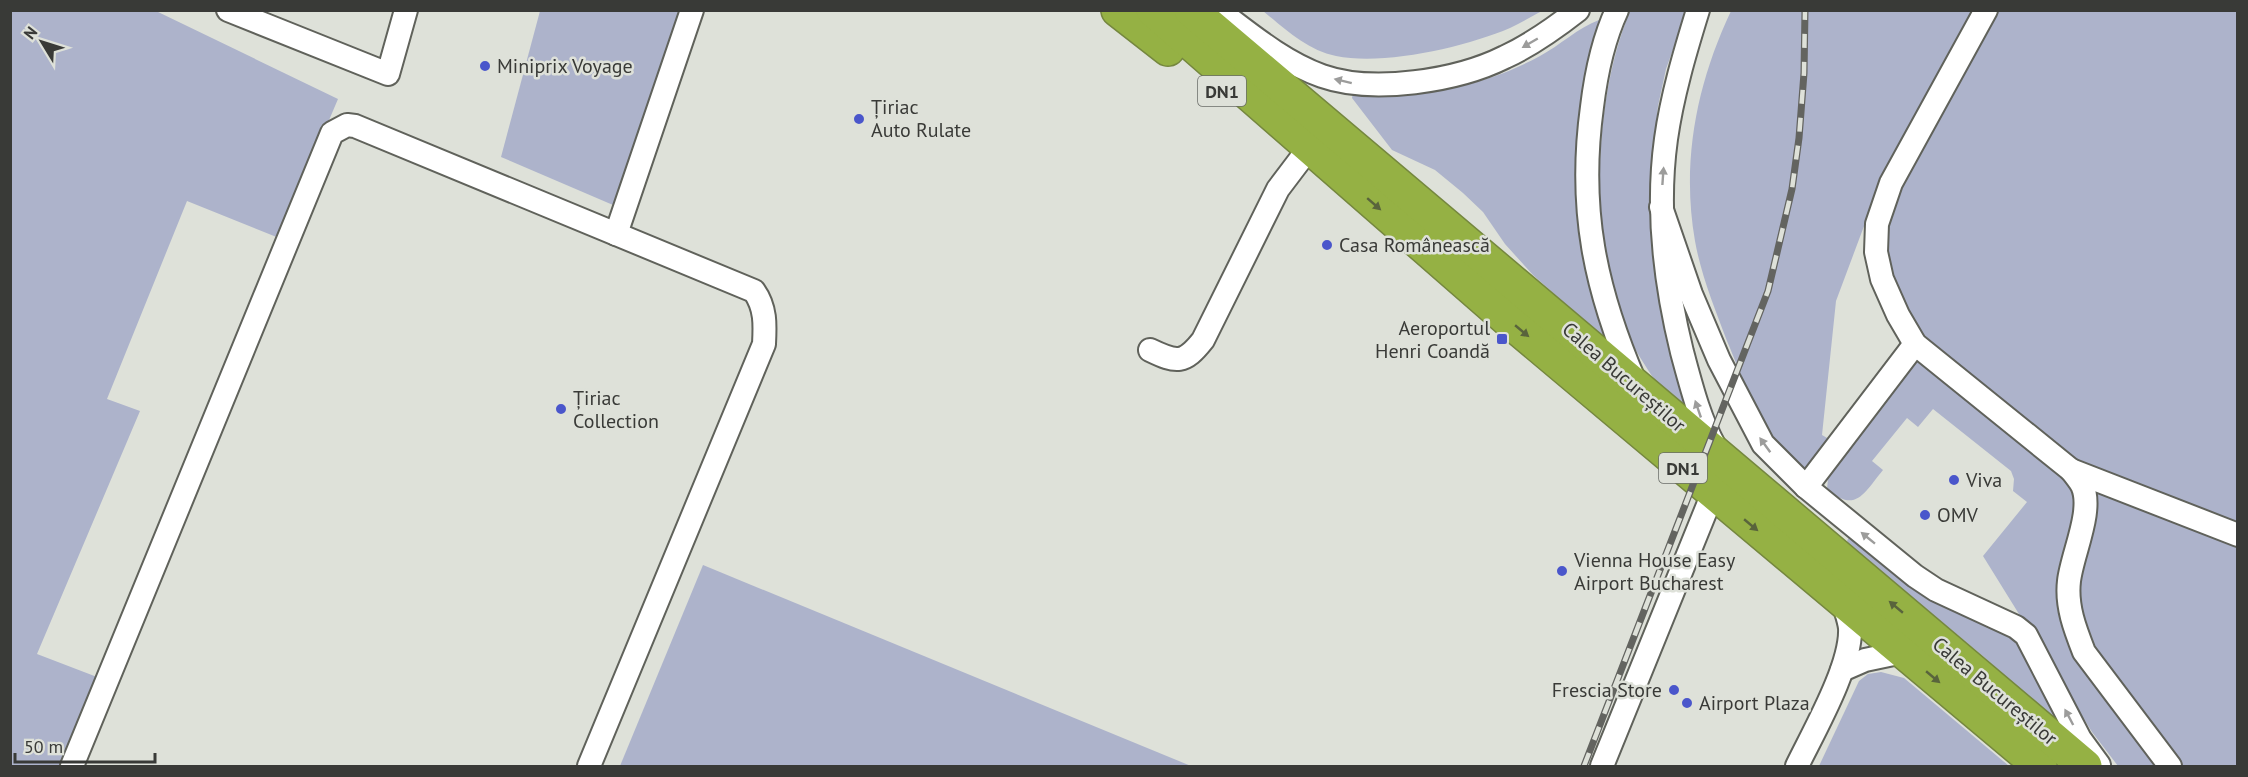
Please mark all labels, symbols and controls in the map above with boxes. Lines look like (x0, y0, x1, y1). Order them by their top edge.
north arrow (12, 12, 72, 72)
text: N (19, 22, 41, 43)
one-way arrow (1521, 38, 1538, 48)
place label: Miniprix Voyage (497, 53, 633, 79)
marker: Miniprix Voyage (478, 59, 492, 73)
road number: DN1 (1198, 76, 1246, 106)
one-way arrow (1333, 76, 1352, 86)
place label: Țiriac Auto Rulate (871, 94, 971, 143)
marker: Țiriac Auto Rulate (852, 112, 866, 126)
one-way arrow (1658, 167, 1668, 186)
one-way arrow (1366, 197, 1381, 210)
place label: Casa Românească (1339, 232, 1490, 258)
marker: Casa Românească (1320, 238, 1334, 252)
place label: Aeroportul Henri Coandă (1375, 315, 1490, 364)
street label: Calea Bucureștilor (1557, 316, 1691, 438)
one-way arrow (1514, 324, 1529, 337)
marker: Aeroportul Henri Coandă (1495, 332, 1509, 346)
place label: Țiriac Collection (573, 385, 659, 434)
one-way arrow (1693, 400, 1703, 418)
marker: Țiriac Collection (554, 402, 568, 416)
one-way arrow (1760, 438, 1772, 453)
road number: DN1 (1659, 453, 1707, 483)
place label: Viva (1965, 467, 2002, 493)
marker: Viva (1947, 473, 1961, 487)
place label: OMV (1937, 502, 1979, 528)
marker: OMV (1918, 508, 1932, 522)
one-way arrow (1743, 518, 1759, 531)
one-way arrow (1861, 532, 1876, 545)
place label: Vienna House Easy Airport Bucharest (1573, 547, 1736, 596)
marker: Vienna House Easy Airport Bucharest (1555, 564, 1569, 578)
one-way arrow (1888, 601, 1903, 614)
street label: Calea Bucureștilor (1927, 631, 2063, 751)
one-way arrow (1925, 670, 1940, 683)
place label: Frescia Store (1552, 677, 1662, 703)
marker: Frescia Store (1667, 683, 1681, 697)
place label: Airport Plaza (1699, 690, 1810, 716)
marker: Airport Plaza (1680, 696, 1694, 710)
one-way arrow (2064, 708, 2074, 726)
scale bar (15, 726, 154, 764)
text: 50 m (24, 735, 63, 758)

